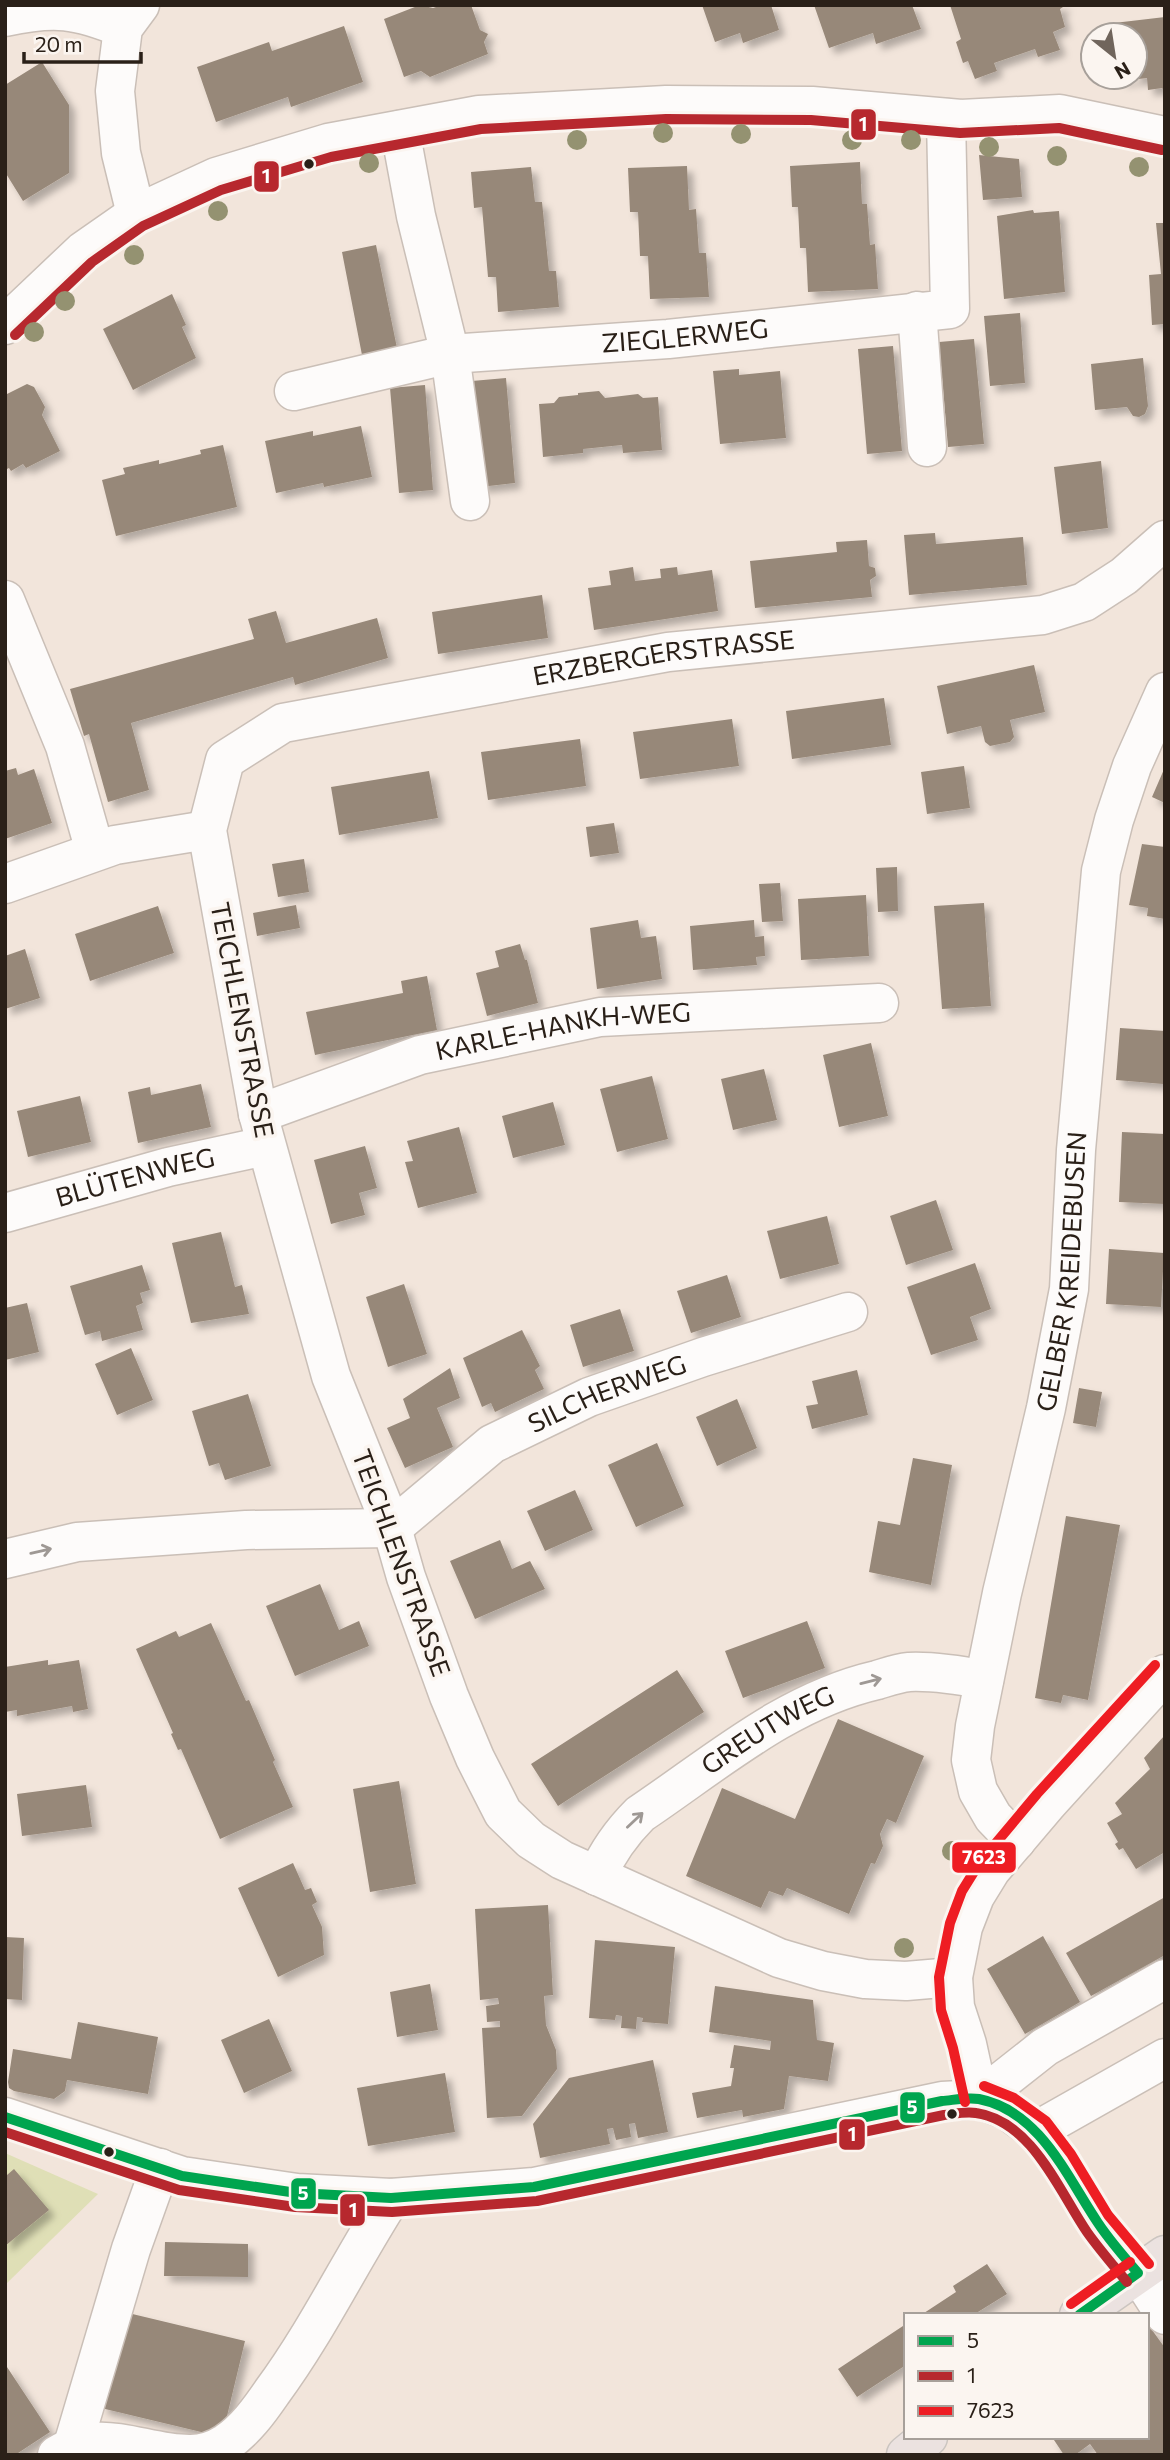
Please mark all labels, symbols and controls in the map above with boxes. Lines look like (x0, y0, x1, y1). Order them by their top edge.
scale bar (24, 21, 142, 65)
north arrow (1079, 21, 1149, 91)
text: 20 m (35, 31, 83, 56)
text: N (1111, 58, 1135, 85)
line badge: 1 (850, 108, 877, 141)
text: 1 (859, 112, 867, 135)
unlabelled marker (302, 157, 316, 171)
line badge: 1 (253, 160, 280, 193)
text: 1 (262, 164, 270, 187)
street label: ZIEGLERWEG (600, 311, 770, 358)
street label: ERZBERGERSTRASSE (530, 623, 796, 691)
street label: TEICHLENSTRASSE (205, 899, 282, 1140)
street label: KARLE-HANKH-WEG (432, 995, 692, 1065)
street label: GELBER KREIDEBUSEN (1029, 1130, 1092, 1414)
street label: BLÜTENWEG (52, 1140, 217, 1212)
street label: SILCHERWEG (523, 1347, 690, 1438)
street label: TEICHLENSTRASSE (347, 1445, 458, 1680)
one-way arrow (29, 1543, 52, 1557)
one-way arrow (860, 1674, 882, 1687)
street label: GREUTWEG (695, 1678, 838, 1780)
one-way arrow (626, 1811, 643, 1828)
line badge: 7623 (951, 1841, 1017, 1874)
text: 7623 (962, 1845, 1006, 1868)
line badge: 5 (899, 2091, 926, 2124)
text: 5 (906, 2095, 918, 2118)
unlabelled marker (945, 2107, 959, 2121)
line badge: 1 (838, 2118, 866, 2151)
text: 1 (848, 2122, 856, 2145)
unlabelled marker (102, 2145, 116, 2159)
line badge: 5 (290, 2177, 317, 2210)
text: 5 (297, 2181, 309, 2204)
line badge: 1 (339, 2193, 366, 2227)
text: 1 (349, 2198, 357, 2221)
legend (904, 2313, 1149, 2439)
text: 5 (967, 2327, 979, 2352)
text: 1 (967, 2362, 976, 2387)
text: 7623 (967, 2397, 1014, 2422)

